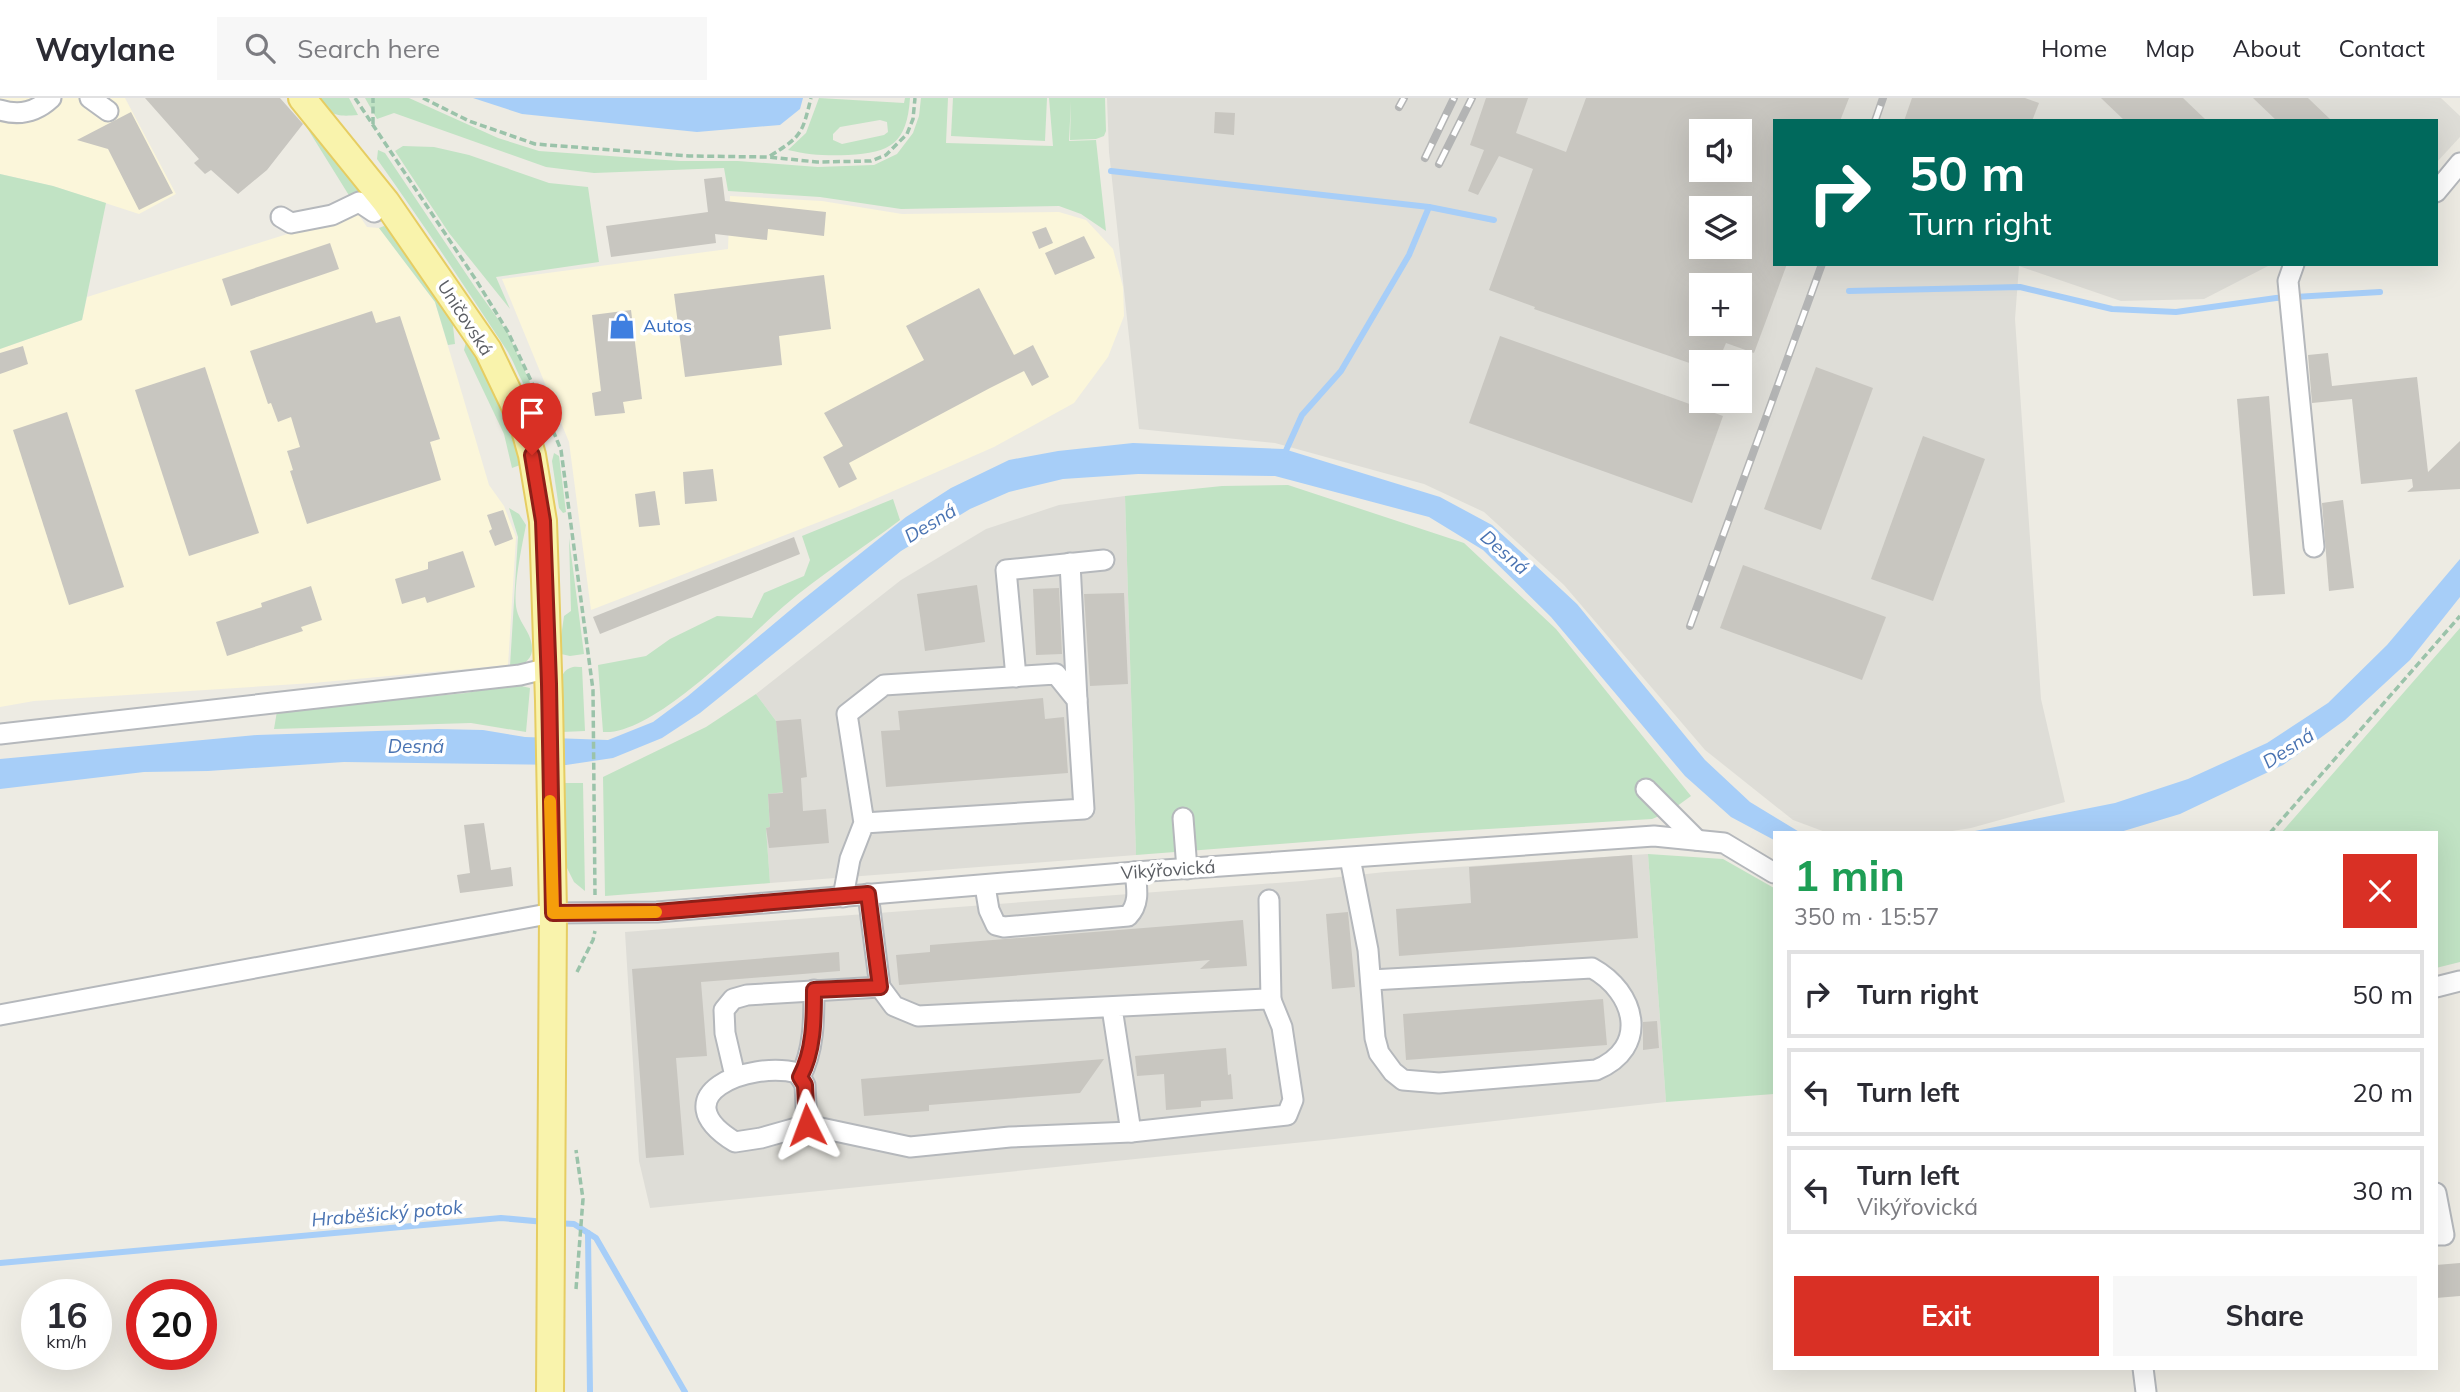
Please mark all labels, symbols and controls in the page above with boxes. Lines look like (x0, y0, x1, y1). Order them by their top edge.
search box (217, 17, 707, 80)
text: Waylane (35, 28, 175, 69)
icon: search (241, 29, 279, 67)
text: Search here (297, 32, 440, 65)
text: Home (2041, 33, 2107, 63)
text: Map (2145, 33, 2195, 63)
text: About (2233, 33, 2301, 63)
text: Contact (2339, 33, 2425, 63)
map controls (1689, 119, 1752, 413)
button: sound (1689, 119, 1752, 182)
text: 50 m (1909, 142, 2025, 203)
icon: right (1794, 147, 1885, 238)
button: layers (1689, 196, 1752, 259)
text: Turn right (1909, 203, 2052, 243)
button: + (1689, 273, 1752, 336)
street label: Uničovská (433, 276, 498, 360)
shop icon: Autos (607, 311, 637, 341)
place label: Autos (643, 314, 692, 337)
button: − (1689, 350, 1752, 413)
pin (502, 383, 562, 455)
icon: arrive (513, 394, 551, 432)
water label: Desná (900, 498, 960, 548)
water label: Desná (1476, 524, 1534, 580)
water label: Desná (2258, 723, 2318, 773)
water label: Desná (388, 734, 444, 758)
text: 1 min (1794, 849, 1905, 902)
button: close (2343, 854, 2417, 928)
street label: Vikýřovická (1120, 855, 1216, 884)
text: 350 m · 15:57 (1794, 902, 1939, 931)
icon: right (1798, 975, 1836, 1013)
text: Turn right (1857, 978, 1978, 1011)
text: 50 m (2352, 978, 2413, 1011)
icon: left (1798, 1073, 1836, 1111)
text: Turn left (1857, 1076, 1959, 1109)
text: 20 m (2352, 1076, 2413, 1109)
position arrow (770, 1088, 844, 1162)
text: Turn left (1857, 1159, 1959, 1192)
icon: left (1798, 1171, 1836, 1209)
text: 30 m (2352, 1174, 2413, 1207)
text: Vikýřovická (1857, 1192, 1978, 1221)
water label: Hraběšický potok (310, 1194, 465, 1232)
button: Exit (1794, 1276, 2099, 1356)
button: Share (2113, 1276, 2417, 1356)
speed limit sign: 20 (126, 1279, 217, 1370)
text: 16 (45, 1293, 88, 1337)
text: km/h (46, 1330, 87, 1353)

